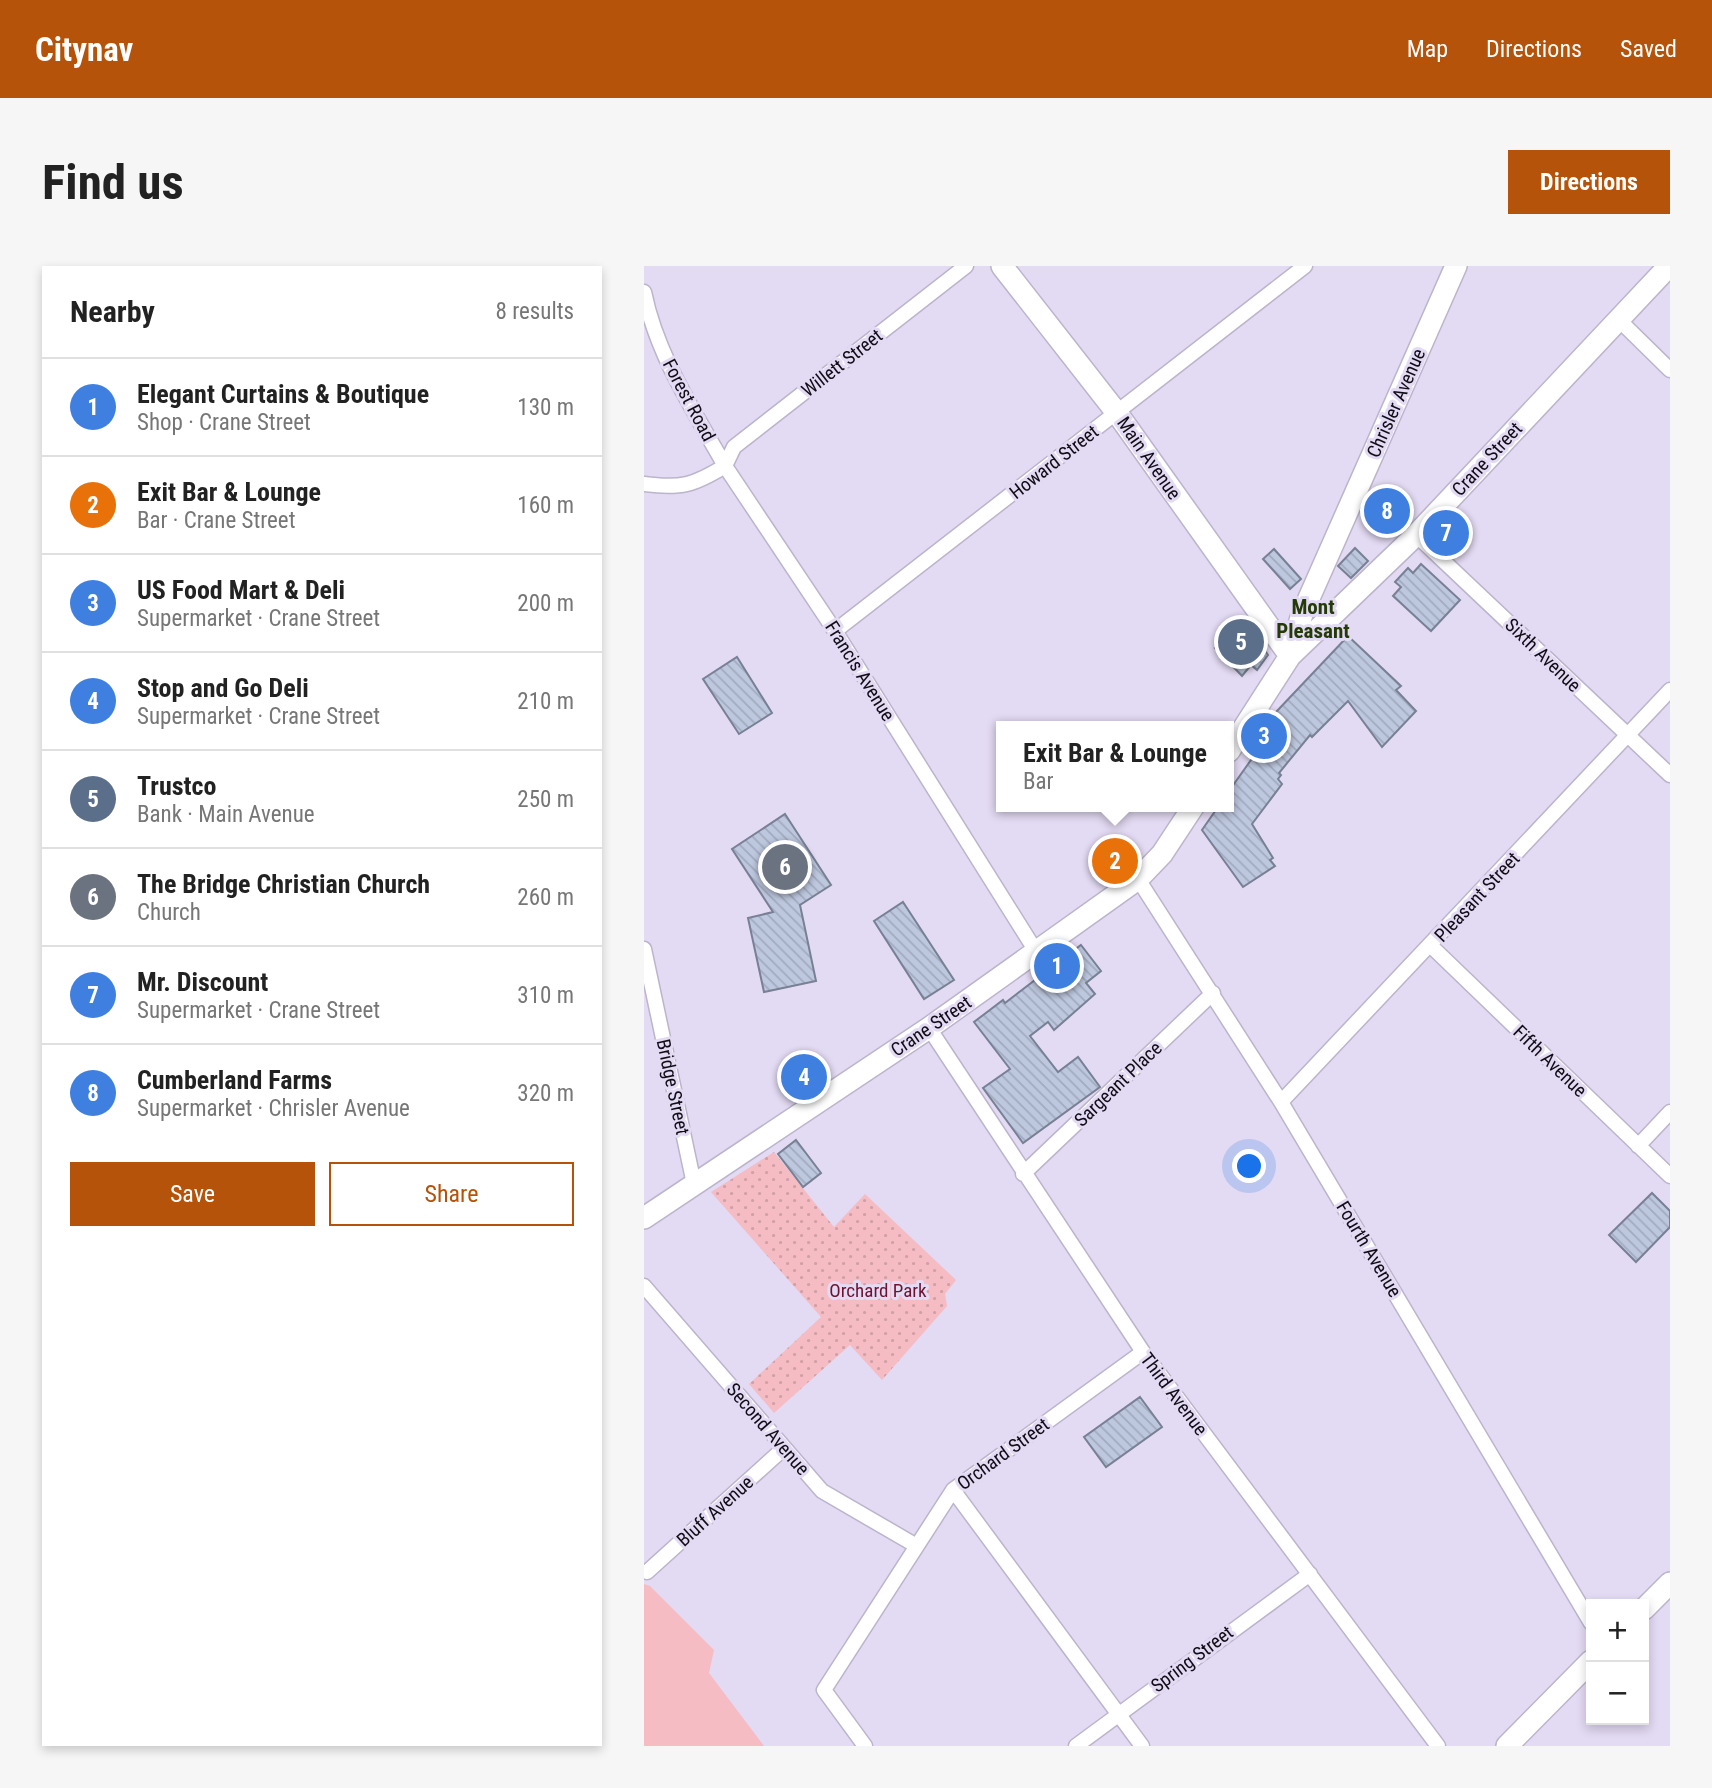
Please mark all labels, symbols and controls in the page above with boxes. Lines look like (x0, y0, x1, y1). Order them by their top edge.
text: Citynav (35, 30, 133, 69)
text: Map (1407, 35, 1448, 63)
text: Directions (1486, 35, 1582, 63)
text: Saved (1620, 35, 1677, 63)
button: Directions (1508, 150, 1670, 214)
text: Find us (42, 154, 184, 211)
text: Nearby (70, 294, 155, 329)
text: 8 results (496, 298, 574, 325)
street label: Willett Street (797, 324, 887, 402)
street label: Chrisler Avenue (1362, 345, 1430, 461)
street label: Forest Road (658, 355, 720, 445)
text: Elegant Curtains & Boutique (137, 379, 429, 409)
text: 1 (87, 394, 99, 421)
text: 130 m (517, 394, 574, 421)
text: Shop · Crane Street (137, 409, 311, 436)
street label: Main Avenue (1112, 412, 1186, 504)
street label: Crane Street (1447, 417, 1527, 501)
street label: Howard Street (1005, 420, 1103, 504)
text: Exit Bar & Lounge (137, 477, 321, 507)
pin: 8 (1364, 485, 1410, 537)
text: 2 (87, 492, 99, 519)
text: 160 m (517, 492, 574, 519)
text: Bar · Crane Street (137, 507, 295, 534)
pin: 7 (1423, 507, 1469, 559)
text: US Food Mart & Deli (137, 575, 345, 605)
text: 3 (87, 590, 99, 617)
text: 200 m (517, 590, 574, 617)
district label: Mont Pleasant (1276, 595, 1350, 643)
text: Supermarket · Crane Street (137, 605, 380, 632)
street label: Sixth Avenue (1500, 613, 1586, 697)
pin: 5 (1218, 616, 1264, 668)
street label: Francis Avenue (820, 617, 900, 725)
text: Stop and Go Deli (137, 673, 309, 703)
text: 4 (87, 688, 99, 715)
text: 210 m (517, 688, 574, 715)
text: Supermarket · Crane Street (137, 703, 380, 730)
pin: 3 (1241, 710, 1287, 762)
popup (996, 721, 1234, 812)
text: Exit Bar & Lounge (1023, 738, 1207, 768)
text: Bar (1023, 768, 1054, 795)
text: Trustco (137, 771, 216, 801)
text: 5 (87, 786, 99, 813)
text: 250 m (517, 786, 574, 813)
text: Bank · Main Avenue (137, 801, 315, 828)
pin: 2 (1092, 835, 1138, 887)
pin: 6 (762, 841, 808, 893)
street label: Pleasant Street (1430, 847, 1524, 947)
text: The Bridge Christian Church (137, 869, 430, 899)
text: 6 (87, 884, 99, 911)
text: 260 m (517, 884, 574, 911)
text: Church (137, 899, 201, 926)
pin: 1 (1034, 940, 1080, 992)
text: Mr. Discount (137, 967, 268, 997)
text: 7 (87, 982, 99, 1009)
text: 310 m (517, 982, 574, 1009)
street label: Crane Street (886, 991, 976, 1061)
text: Supermarket · Crane Street (137, 997, 380, 1024)
street label: Fifth Avenue (1508, 1020, 1592, 1102)
street label: Sargeant Place (1069, 1036, 1167, 1131)
street label: Bridge Street (652, 1037, 694, 1137)
pin: 4 (781, 1051, 827, 1103)
text: Cumberland Farms (137, 1065, 332, 1095)
text: 8 (87, 1080, 99, 1107)
text: 320 m (517, 1080, 574, 1107)
text: Supermarket · Chrisler Avenue (137, 1095, 410, 1122)
your location (1232, 1149, 1266, 1183)
button: Save (70, 1162, 315, 1226)
button: Share (329, 1162, 574, 1226)
street label: Fourth Avenue (1331, 1197, 1407, 1301)
park label: Orchard Park (829, 1279, 927, 1302)
street label: Third Avenue (1135, 1348, 1213, 1440)
street label: Second Avenue (722, 1378, 814, 1480)
street label: Orchard Street (953, 1413, 1053, 1495)
street label: Bluff Avenue (672, 1471, 758, 1551)
map controls (1586, 1599, 1649, 1725)
button: + (1586, 1599, 1649, 1662)
street label: Spring Street (1146, 1621, 1238, 1697)
button: − (1586, 1662, 1649, 1725)

